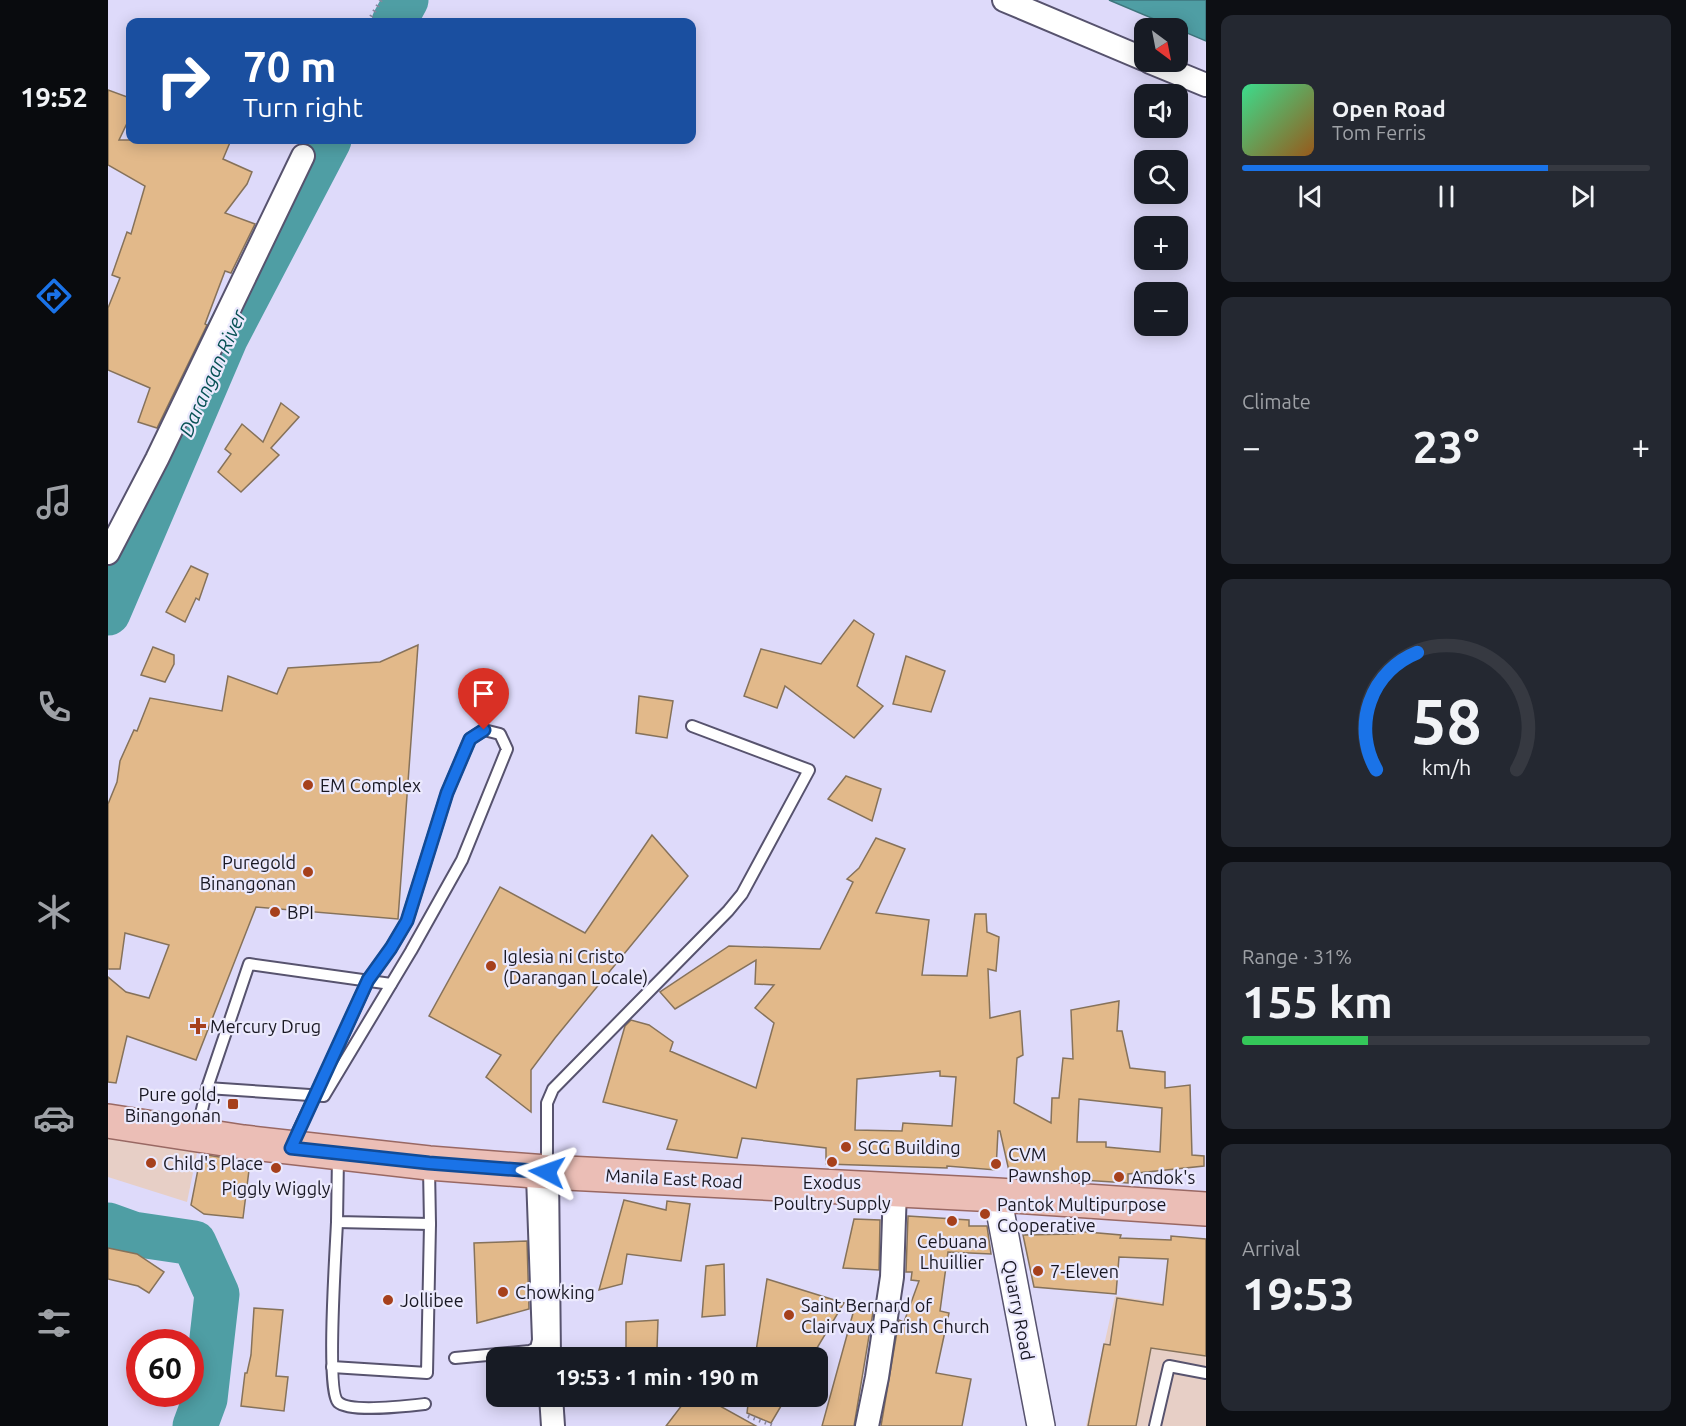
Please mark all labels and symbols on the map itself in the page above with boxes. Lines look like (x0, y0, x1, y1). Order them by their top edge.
north arrow (1134, 18, 1188, 72)
water label: Darangan River (174, 305, 251, 440)
pin (458, 668, 509, 730)
place label: EM Complex (320, 775, 421, 795)
marker: EM Complex (301, 778, 315, 792)
place label: Puregold Binangonan (200, 852, 296, 893)
marker: Puregold Binangonan (301, 865, 315, 879)
place label: BPI (287, 902, 314, 922)
marker: BPI (268, 905, 282, 919)
place label: Iglesia ni Cristo (Darangan Locale) (503, 946, 648, 988)
marker: Iglesia ni Cristo (Darangan Locale) (484, 959, 498, 973)
place label: Mercury Drug (210, 1016, 321, 1036)
marker: Mercury Drug (191, 1019, 205, 1033)
place label: Pure gold, Binangonan (125, 1084, 221, 1125)
marker: Pure gold, Binangonan (226, 1097, 240, 1111)
place label: SCG Building (858, 1137, 961, 1157)
position arrow (515, 1140, 579, 1204)
marker: SCG Building (839, 1140, 853, 1154)
place label: CVM Pawnshop (1008, 1144, 1091, 1185)
place label: Child's Place (163, 1153, 263, 1173)
marker: Exodus Poultry Supply (825, 1155, 839, 1169)
marker: Child's Place (144, 1156, 158, 1170)
marker: CVM Pawnshop (989, 1157, 1003, 1171)
marker: Piggly Wiggly (269, 1161, 283, 1175)
street label: Manila East Road (605, 1164, 743, 1192)
place label: Andok's (1131, 1167, 1195, 1187)
marker: Andok's (1112, 1170, 1126, 1184)
place label: Exodus Poultry Supply (773, 1172, 891, 1213)
place label: Piggly Wiggly (222, 1178, 331, 1198)
place label: Pantok Multipurpose Cooperative (997, 1194, 1166, 1235)
marker: Pantok Multipurpose Cooperative (978, 1207, 992, 1221)
marker: Cebuana Lhuillier (945, 1214, 959, 1228)
place label: Cebuana Lhuillier (917, 1231, 987, 1272)
street label: Quarry Road (998, 1258, 1039, 1362)
place label: 7-Eleven (1050, 1261, 1119, 1281)
marker: 7-Eleven (1031, 1264, 1045, 1278)
place label: Chowking (515, 1282, 595, 1302)
marker: Chowking (496, 1285, 510, 1299)
place label: Jollibee (400, 1290, 464, 1310)
marker: Jollibee (381, 1293, 395, 1307)
place label: Saint Bernard of Clairvaux Parish Church (801, 1295, 989, 1336)
marker: Saint Bernard of Clairvaux Parish Church (782, 1308, 796, 1322)
speed limit sign: 60 (126, 1329, 204, 1407)

